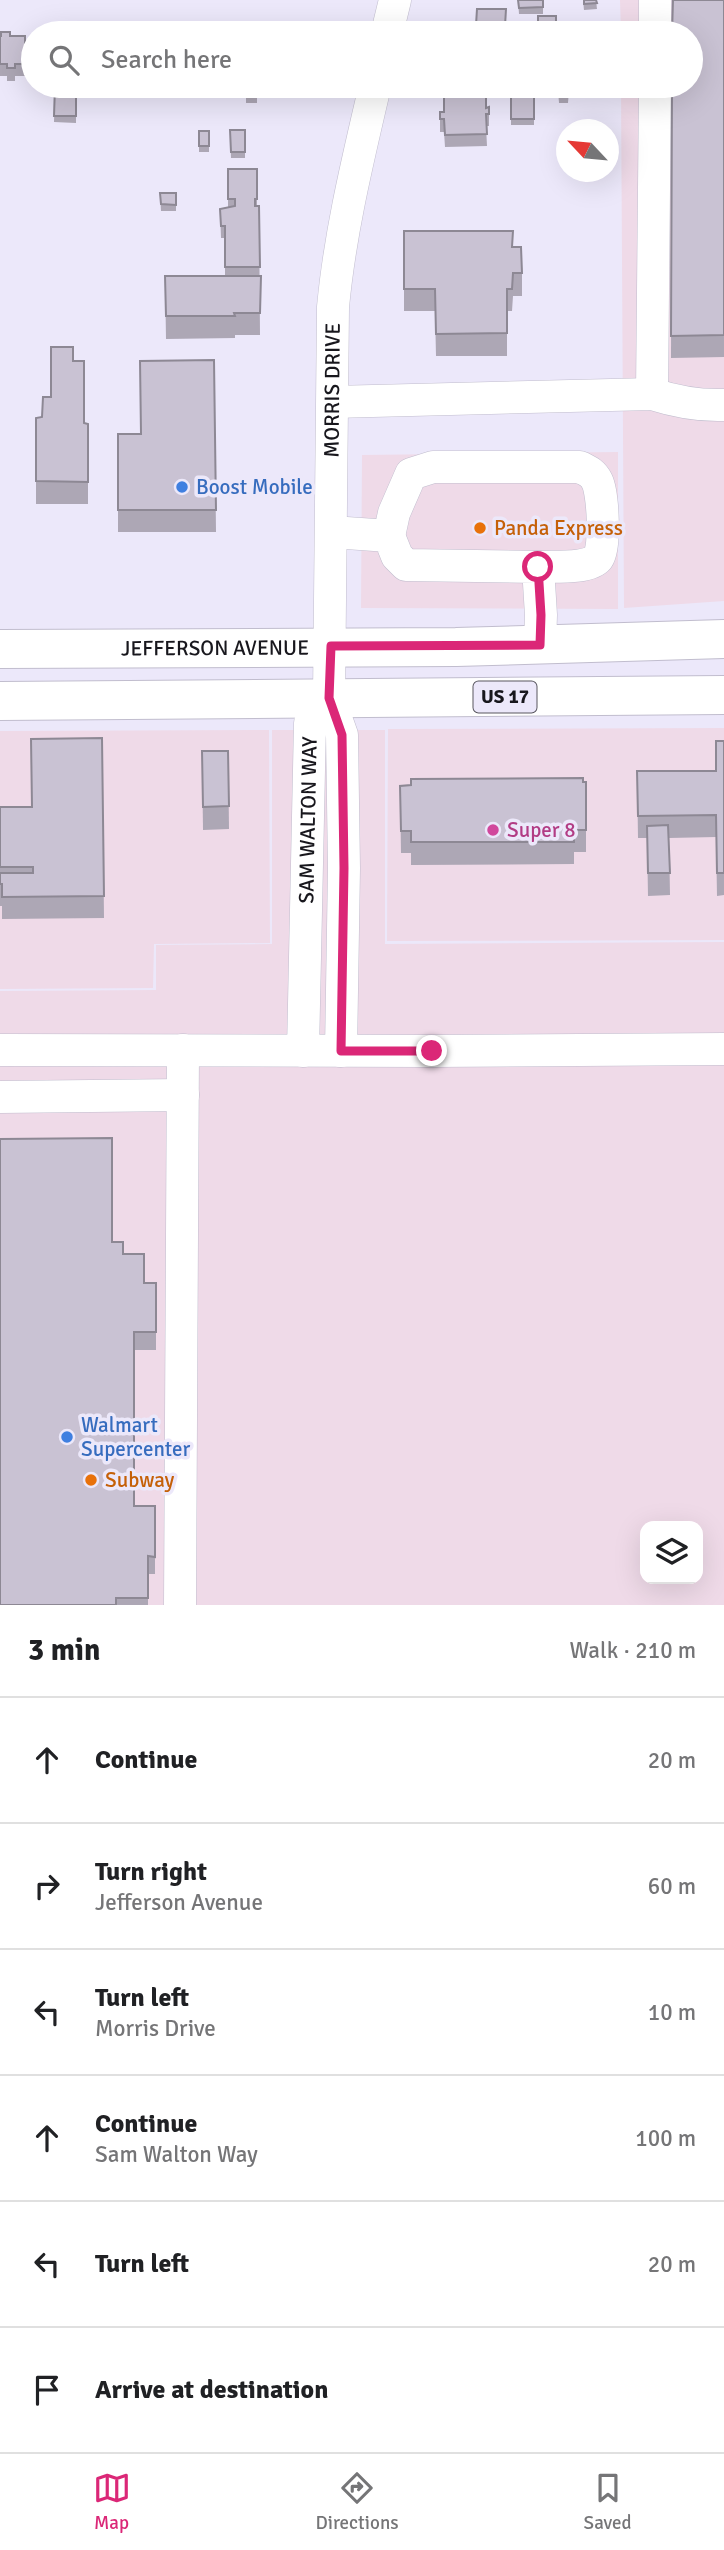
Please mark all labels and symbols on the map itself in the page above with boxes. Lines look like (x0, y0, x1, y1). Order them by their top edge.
north arrow (556, 119, 619, 182)
street label: MORRIS DRIVE (318, 323, 346, 458)
place label: Boost Mobile (196, 474, 313, 500)
marker: Boost Mobile (174, 479, 190, 495)
place label: Panda Express (494, 515, 623, 541)
marker: Panda Express (472, 520, 488, 536)
route start (522, 551, 553, 582)
street label: JEFFERSON AVENUE (121, 635, 309, 661)
road number: US 17 (474, 682, 536, 712)
street label: SAM WALTON WAY (293, 736, 323, 904)
place label: Super 8 (507, 817, 575, 843)
marker: Super 8 (485, 822, 501, 838)
route end (416, 1035, 447, 1066)
place label: Walmart Supercenter (81, 1412, 191, 1462)
marker: Walmart Supercenter (59, 1429, 75, 1445)
place label: Subway (105, 1467, 175, 1493)
marker: Subway (83, 1472, 99, 1488)

